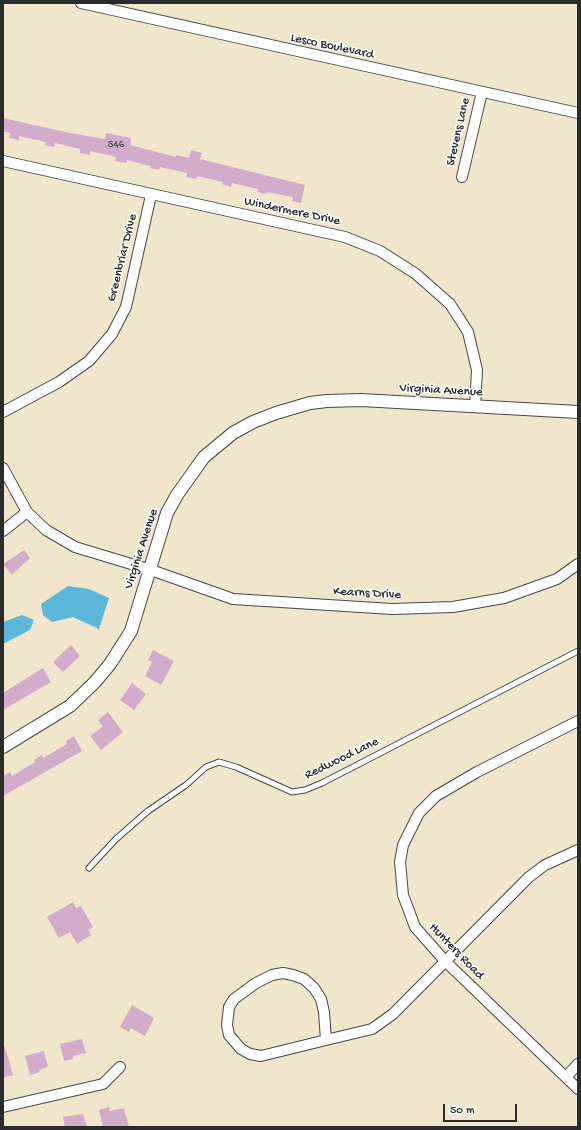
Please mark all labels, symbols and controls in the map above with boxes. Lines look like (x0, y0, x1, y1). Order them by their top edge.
street label: Lesco Boulevard (289, 31, 375, 63)
street label: Stevens Lane (444, 96, 474, 168)
house number: 546 (108, 138, 124, 152)
street label: Windermere Drive (243, 194, 341, 230)
street label: Greenbriar Drive (105, 212, 141, 304)
street label: Virginia Avenue (399, 381, 483, 401)
street label: Virginia Avenue (122, 507, 162, 591)
street label: Kearns Drive (333, 584, 401, 604)
street label: Redwood Lane (303, 734, 381, 784)
street label: Hunters Road (425, 920, 487, 984)
scale bar (445, 1096, 519, 1122)
text: 50 m (450, 1104, 475, 1118)

